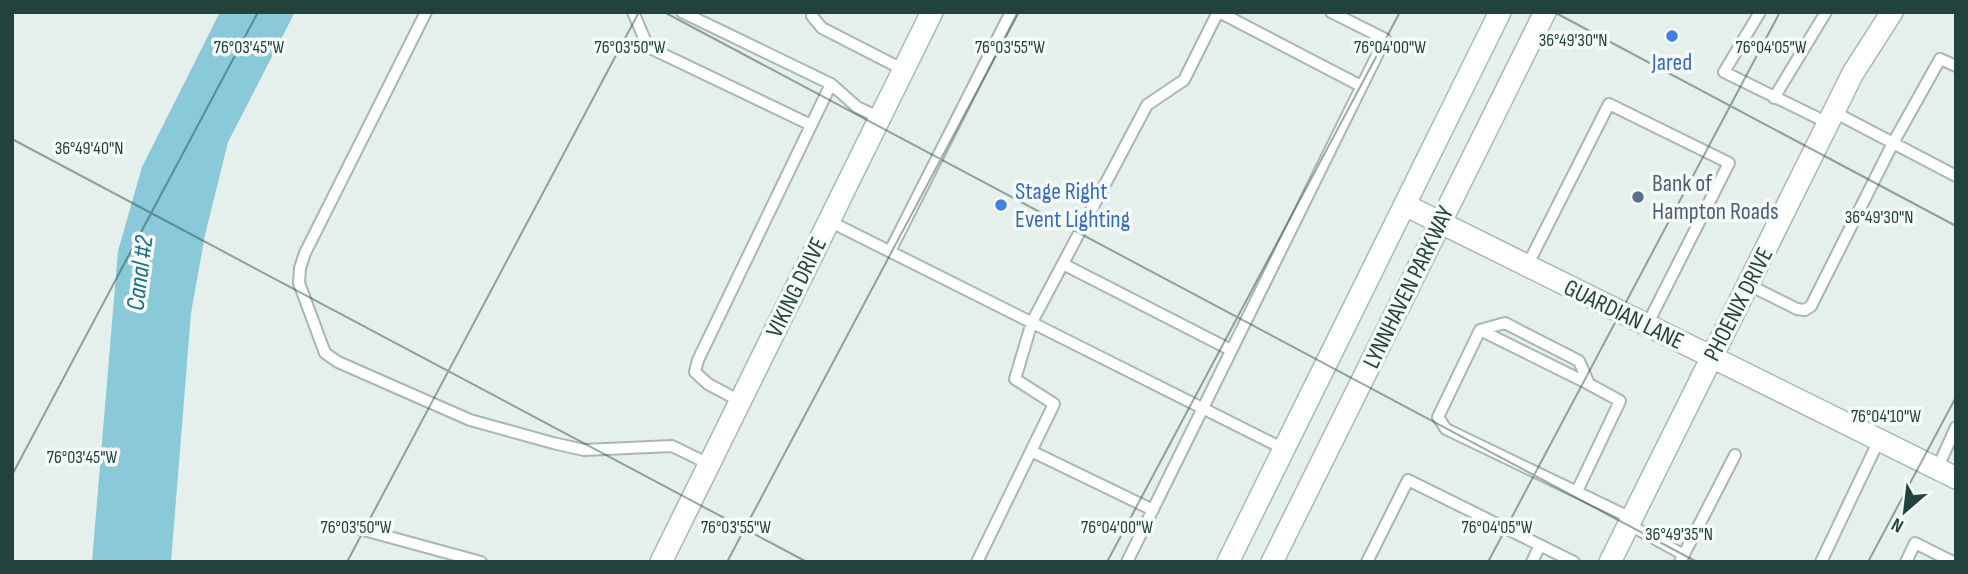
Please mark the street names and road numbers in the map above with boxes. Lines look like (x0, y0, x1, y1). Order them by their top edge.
street label: LYNNHAVEN PARKWAY (1357, 201, 1460, 373)
street label: VIKING DRIVE (760, 232, 833, 342)
street label: PHOENIX DRIVE (1697, 243, 1779, 366)
street label: GUARDIAN LANE (1559, 273, 1688, 356)

